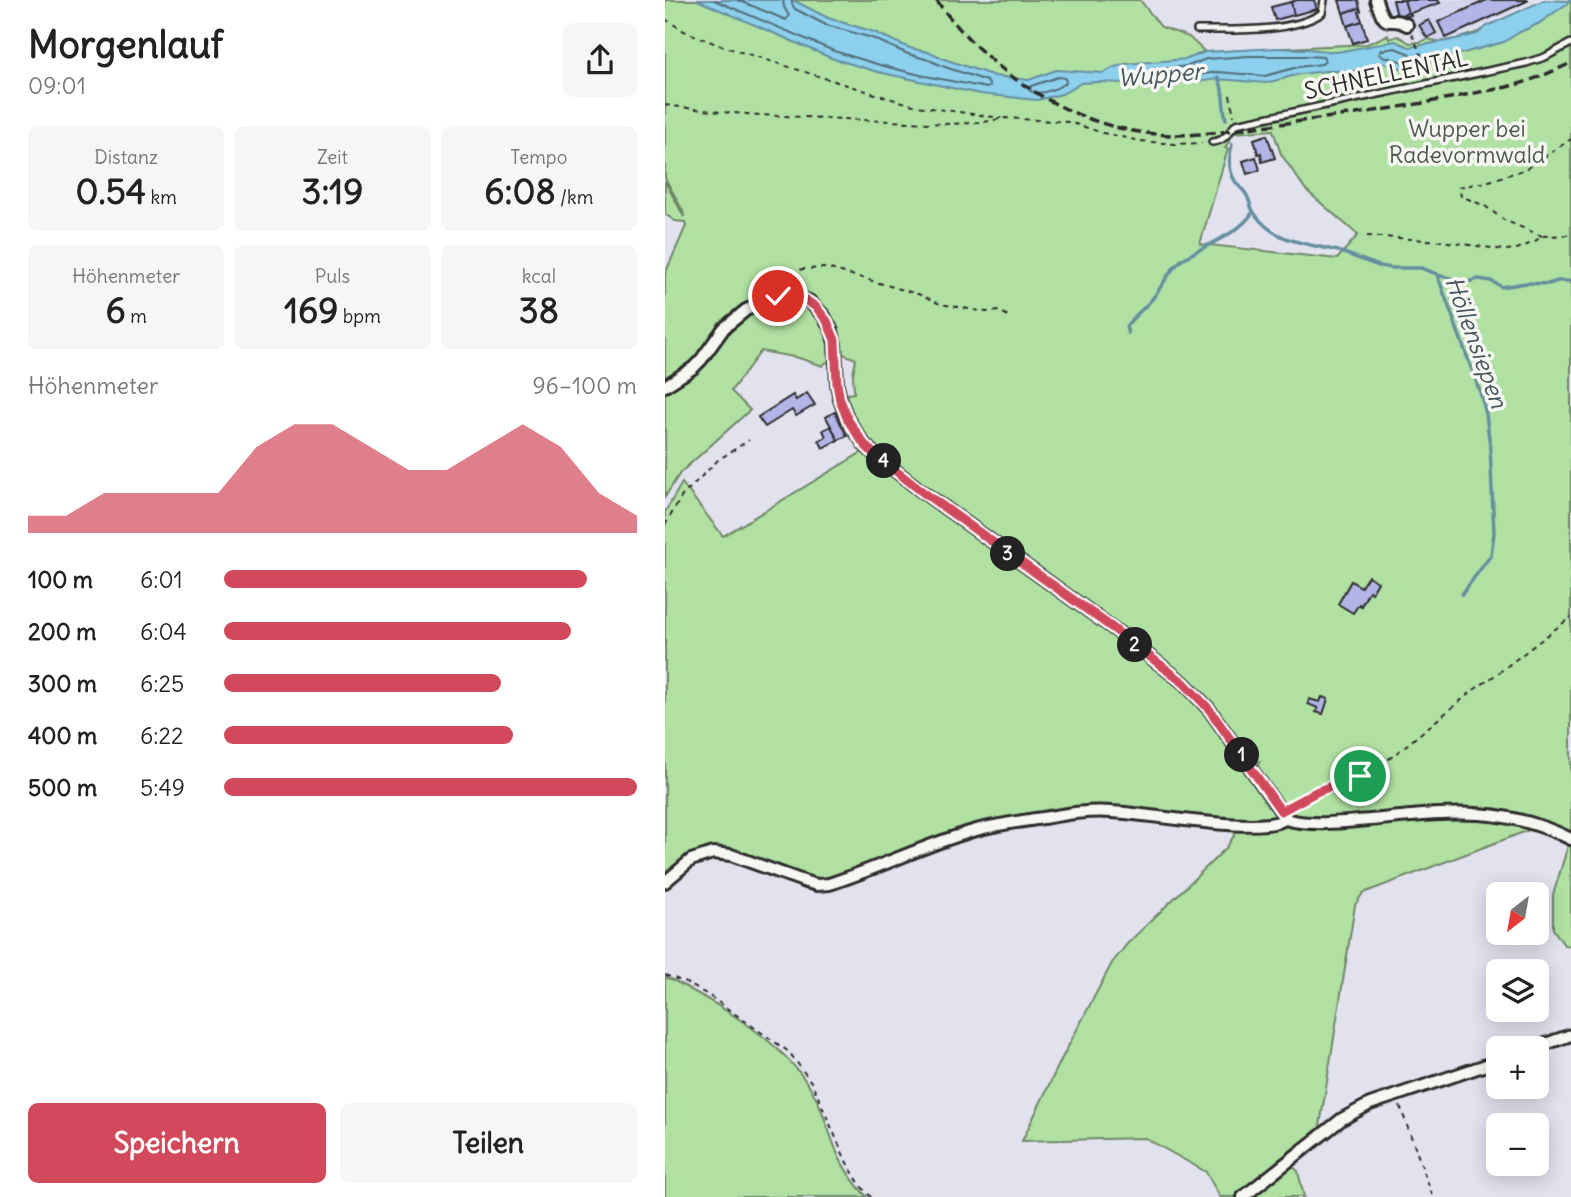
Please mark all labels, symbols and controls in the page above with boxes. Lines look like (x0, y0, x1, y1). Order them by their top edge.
text: Morgenlauf (28, 21, 223, 68)
button: share (563, 23, 637, 97)
street label: SCHNELLENTAL (1302, 43, 1470, 105)
water label: Wupper (1116, 55, 1207, 93)
text: 09:01 (28, 71, 86, 100)
park label: Wupper bei Radevormwald (1389, 114, 1545, 169)
text: Distanz (94, 145, 158, 169)
text: Zeit (317, 145, 348, 169)
text: Tempo (510, 145, 567, 169)
text: 0.54 (75, 169, 146, 213)
text: 3:19 (302, 169, 363, 213)
text: 6:08 (484, 169, 556, 213)
text: km (146, 185, 177, 209)
text: /km (556, 185, 593, 209)
text: Höhenmeter (72, 264, 180, 288)
text: Puls (315, 264, 350, 288)
text: kcal (522, 264, 556, 288)
pin (748, 266, 808, 326)
water label: Höllensiepen (1439, 272, 1515, 413)
icon: check (759, 277, 797, 315)
text: 6 (105, 288, 126, 332)
text: 169 (284, 288, 338, 332)
text: 38 (519, 288, 559, 332)
text: m (126, 304, 147, 328)
text: bpm (338, 304, 381, 328)
text: Höhenmeter (28, 371, 158, 400)
text: 96–100 m (532, 371, 637, 400)
pin: 4 (867, 444, 901, 478)
text: 4 (878, 448, 889, 472)
pin: 3 (991, 536, 1025, 572)
text: 3 (1002, 541, 1013, 565)
text: 100 m (28, 565, 93, 594)
text: 6:01 (140, 565, 183, 594)
text: 200 m (28, 617, 97, 646)
text: 6:04 (140, 617, 187, 646)
pin: 2 (1117, 628, 1153, 662)
text: 2 (1129, 632, 1140, 656)
text: 300 m (28, 669, 97, 698)
text: 6:25 (140, 669, 184, 698)
text: 400 m (28, 721, 97, 750)
text: 6:22 (140, 721, 184, 750)
pin: 1 (1225, 738, 1259, 772)
text: 1 (1238, 742, 1245, 766)
pin (1330, 746, 1390, 806)
icon: arrive (1341, 757, 1379, 795)
text: 500 m (28, 773, 97, 802)
text: 5:49 (140, 773, 185, 802)
north arrow (1486, 882, 1549, 945)
map controls (1486, 882, 1549, 1176)
button: layers (1486, 959, 1549, 1022)
button: + (1486, 1036, 1549, 1099)
button: Speichern (28, 1103, 326, 1183)
button: Teilen (340, 1103, 637, 1183)
button: − (1486, 1113, 1549, 1176)

